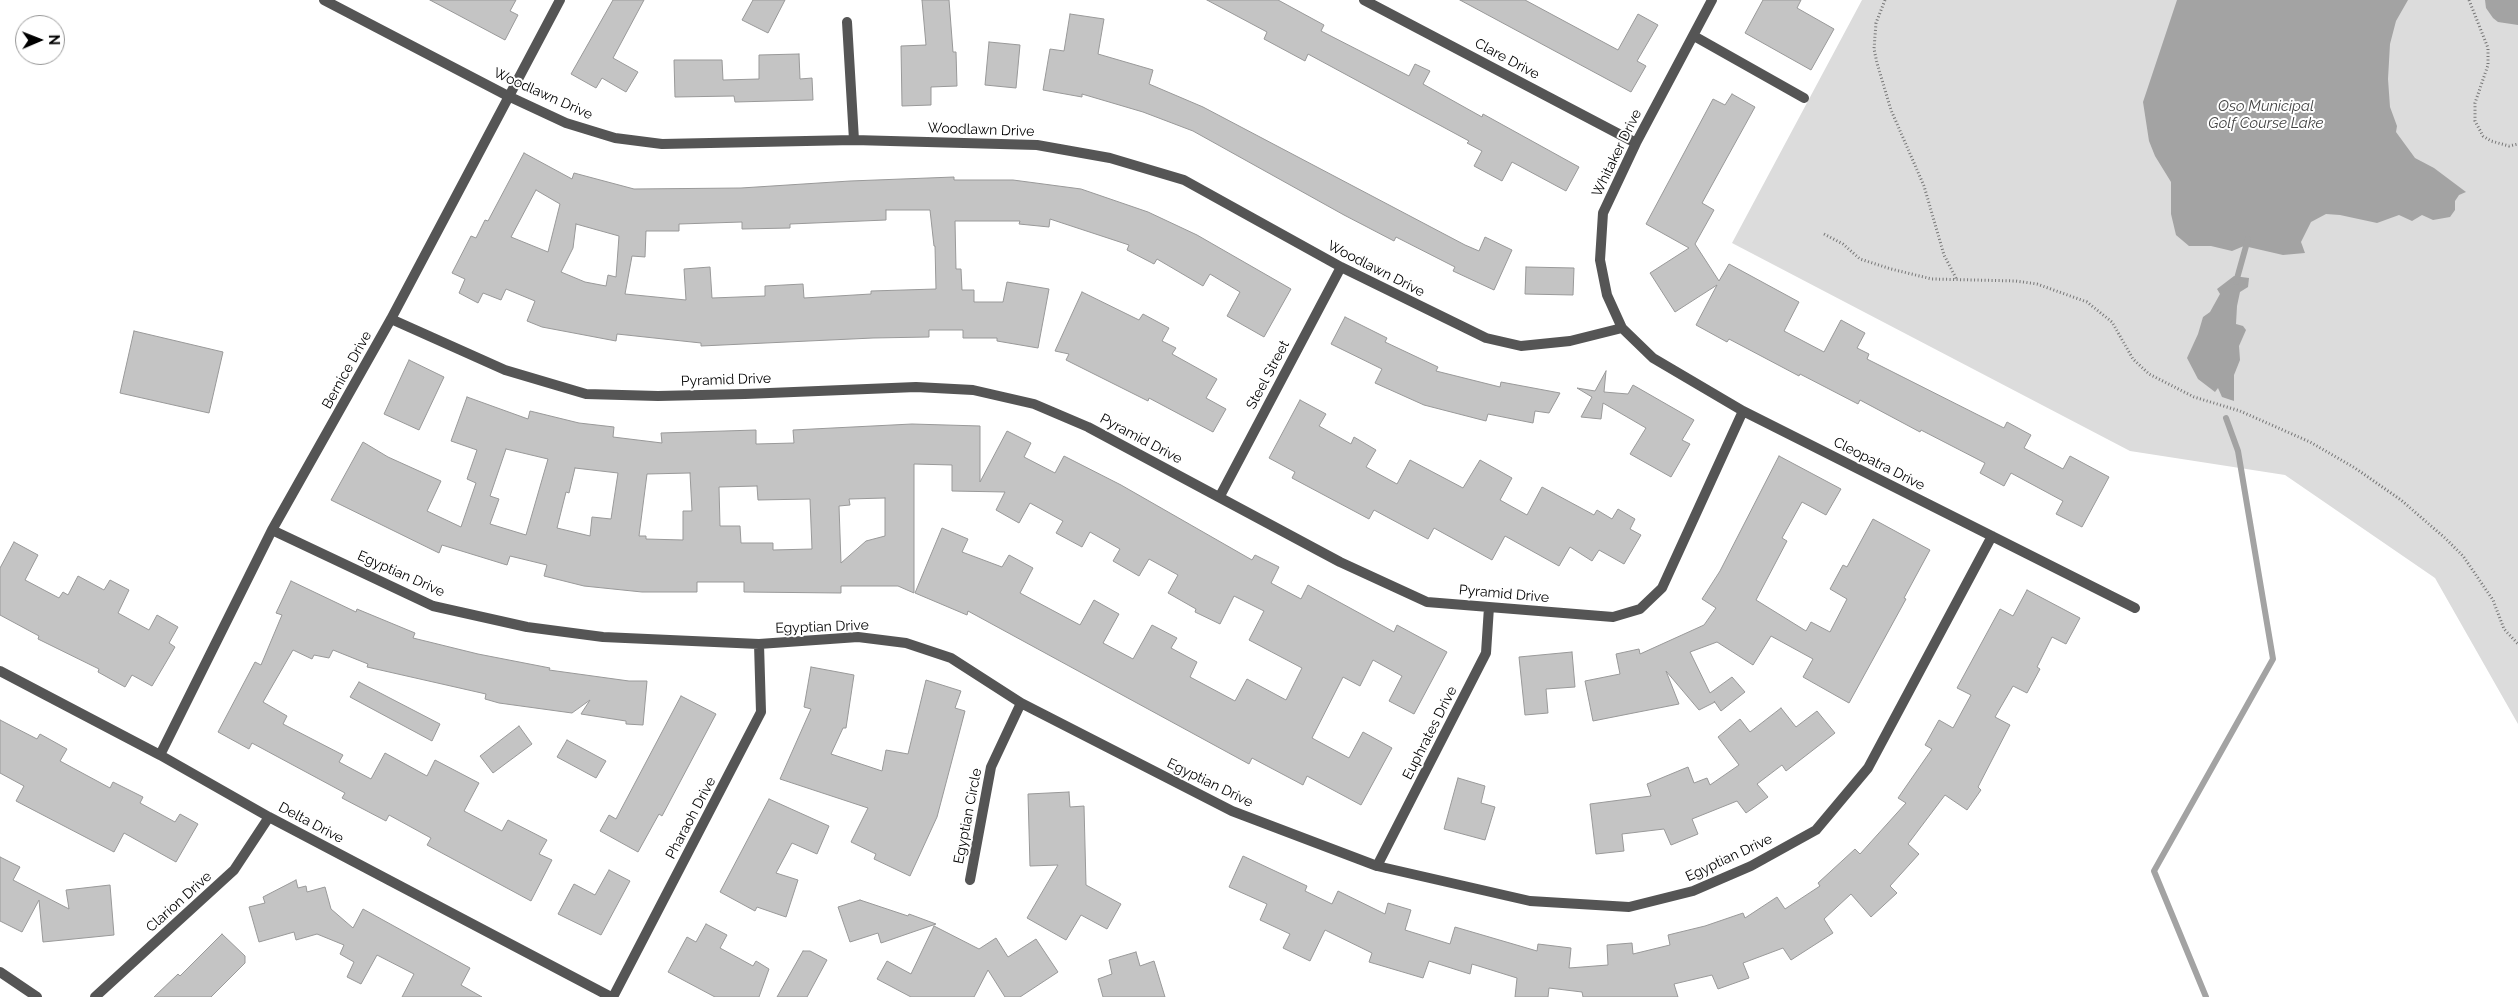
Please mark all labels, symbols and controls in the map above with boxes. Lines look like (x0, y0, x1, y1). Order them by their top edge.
north arrow (15, 15, 65, 65)
text: N (46, 34, 62, 45)
street label: Clare Drive (1472, 35, 1542, 83)
street label: Woodlawn Drive (491, 65, 595, 123)
water label: Oso Municipal Golf Course Lake (2208, 97, 2324, 132)
street label: Whitaker Drive (1589, 106, 1645, 200)
street label: Woodlawn Drive (927, 120, 1035, 140)
street label: Woodlawn Drive (1325, 237, 1427, 301)
street label: Bernice Drive (319, 328, 375, 412)
street label: Steel Street (1243, 338, 1293, 412)
street label: Pyramid Drive (681, 370, 771, 390)
street label: Pyramid Drive (1097, 410, 1185, 468)
street label: Cleopatra Drive (1830, 434, 1928, 494)
street label: Egyptian Drive (355, 547, 447, 601)
street label: Pyramid Drive (1458, 582, 1550, 606)
street label: Egyptian Drive (775, 617, 869, 637)
street label: Euphrates Drive (1399, 684, 1461, 782)
street label: Egyptian Drive (1164, 755, 1256, 811)
street label: Egyptian Circle (950, 767, 986, 865)
street label: Pharaoh Drive (662, 774, 720, 862)
street label: Delta Drive (276, 799, 346, 847)
street label: Egyptian Drive (1683, 831, 1775, 885)
street label: Clarion Drive (143, 868, 215, 936)

